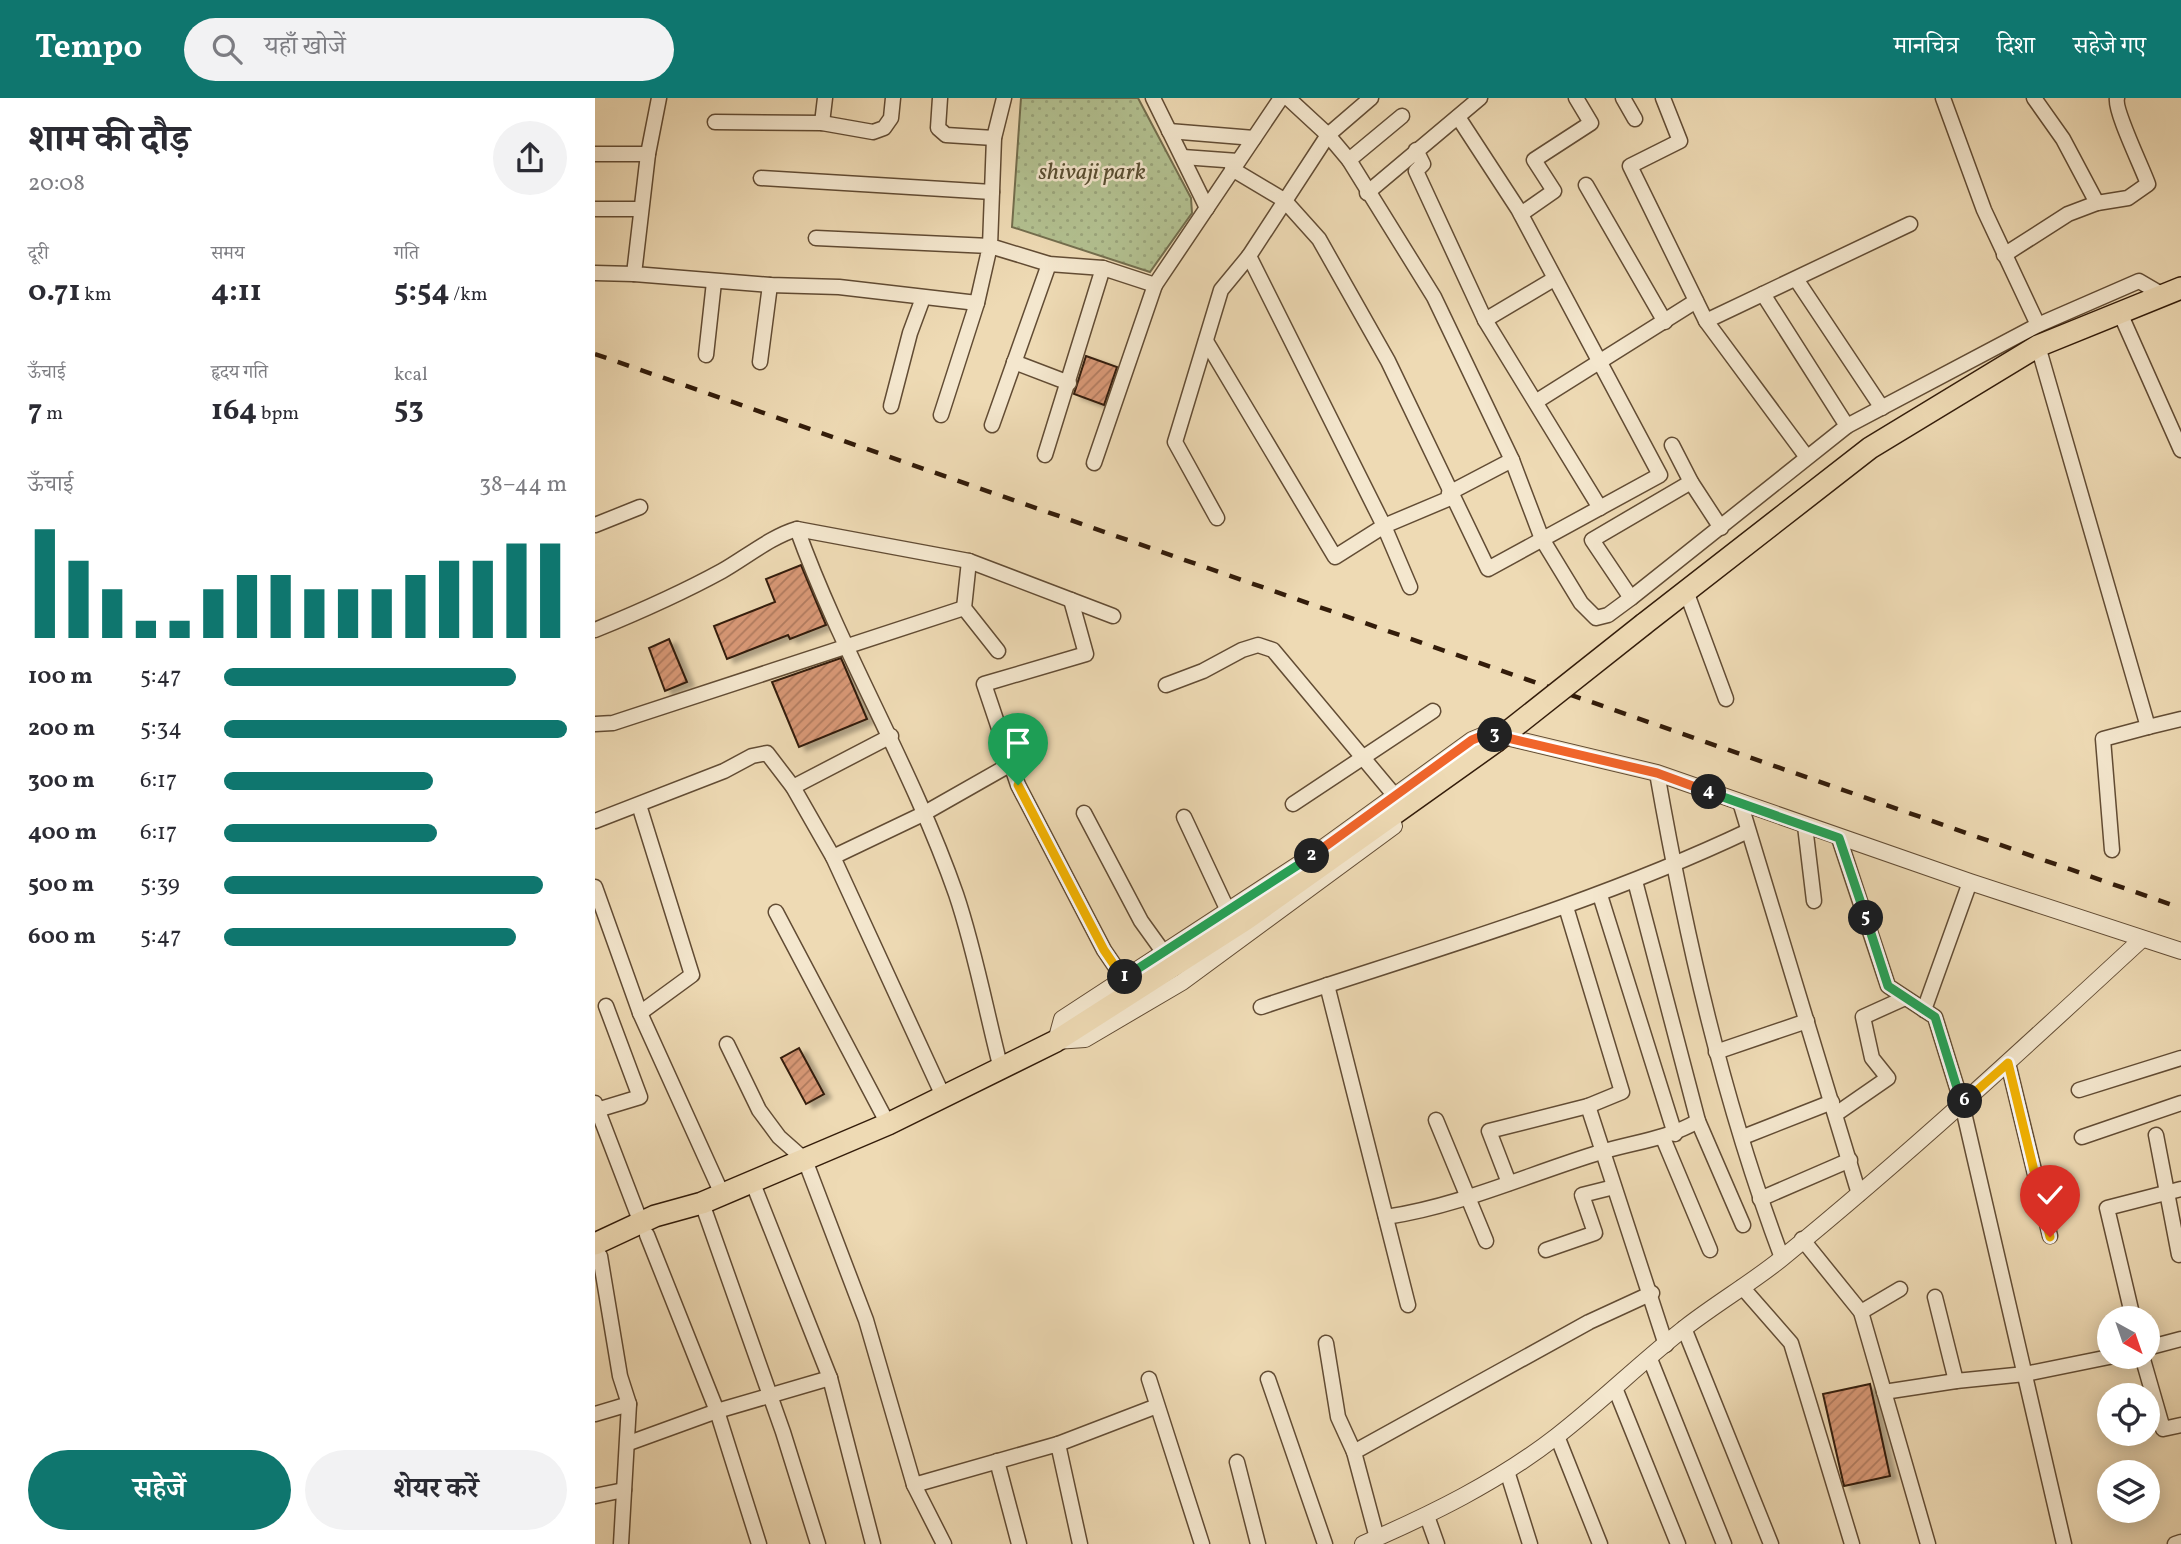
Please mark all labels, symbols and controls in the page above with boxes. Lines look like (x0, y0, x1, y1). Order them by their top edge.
search box (184, 18, 674, 81)
text: Tempo (35, 26, 142, 72)
text: यहाँ खोजें (264, 29, 346, 65)
icon: search (208, 30, 246, 68)
text: मानचित्र (1894, 30, 1959, 64)
text: दिशा (1997, 30, 2035, 64)
text: सहेजे गए (2073, 30, 2146, 64)
text: शाम की दौड़ (28, 115, 190, 168)
button: share (493, 121, 567, 195)
park label: shivaji park (1038, 156, 1146, 190)
text: 20:08 (28, 168, 85, 200)
text: दूरी (28, 241, 49, 267)
text: समय (211, 241, 244, 267)
text: गति (394, 241, 419, 267)
text: 0.71 (28, 271, 81, 313)
text: 4:11 (211, 271, 262, 313)
text: 5:54 (394, 271, 450, 313)
text: km (81, 282, 111, 308)
text: /km (450, 282, 487, 308)
text: ऊँचाई (28, 360, 65, 386)
text: हृदय गति (211, 360, 268, 386)
text: kcal (394, 362, 428, 388)
text: 53 (394, 388, 424, 430)
text: 7 (28, 390, 42, 432)
text: 164 (211, 390, 257, 432)
text: m (42, 401, 63, 427)
text: bpm (257, 401, 299, 427)
text: ऊँचाई (28, 469, 73, 501)
text: 38–44 m (479, 469, 567, 501)
text: 100 m (28, 661, 93, 693)
text: 5:47 (140, 661, 181, 693)
text: 200 m (28, 713, 95, 745)
text: 5:34 (140, 713, 182, 745)
pin (988, 713, 1048, 785)
pin: 3 (1478, 718, 1513, 752)
text: 3 (1490, 721, 1499, 747)
icon: arrive (999, 724, 1037, 762)
text: 300 m (28, 765, 95, 797)
text: 6:17 (140, 765, 177, 797)
pin: 4 (1691, 774, 1727, 810)
text: 4 (1703, 778, 1714, 804)
text: 400 m (28, 817, 97, 849)
text: 6:17 (140, 817, 177, 849)
pin: 2 (1295, 838, 1329, 874)
text: 2 (1307, 842, 1316, 868)
text: 500 m (28, 869, 94, 901)
text: 5:39 (140, 869, 180, 901)
pin: 5 (1849, 900, 1883, 936)
text: 5 (1861, 904, 1870, 930)
text: 600 m (28, 921, 96, 953)
text: 5:47 (140, 921, 181, 953)
pin: 1 (1107, 960, 1143, 994)
text: 1 (1121, 963, 1128, 989)
pin: 6 (1947, 1084, 1983, 1118)
text: 6 (1959, 1087, 1970, 1113)
pin (2020, 1165, 2080, 1237)
icon: check (2031, 1176, 2069, 1214)
north arrow (2097, 1306, 2159, 1368)
map controls (2097, 1306, 2160, 1523)
button: locate (2097, 1383, 2160, 1446)
button: सहेजें (28, 1450, 291, 1530)
button: शेयर करें (305, 1450, 567, 1530)
button: layers (2097, 1460, 2160, 1523)

